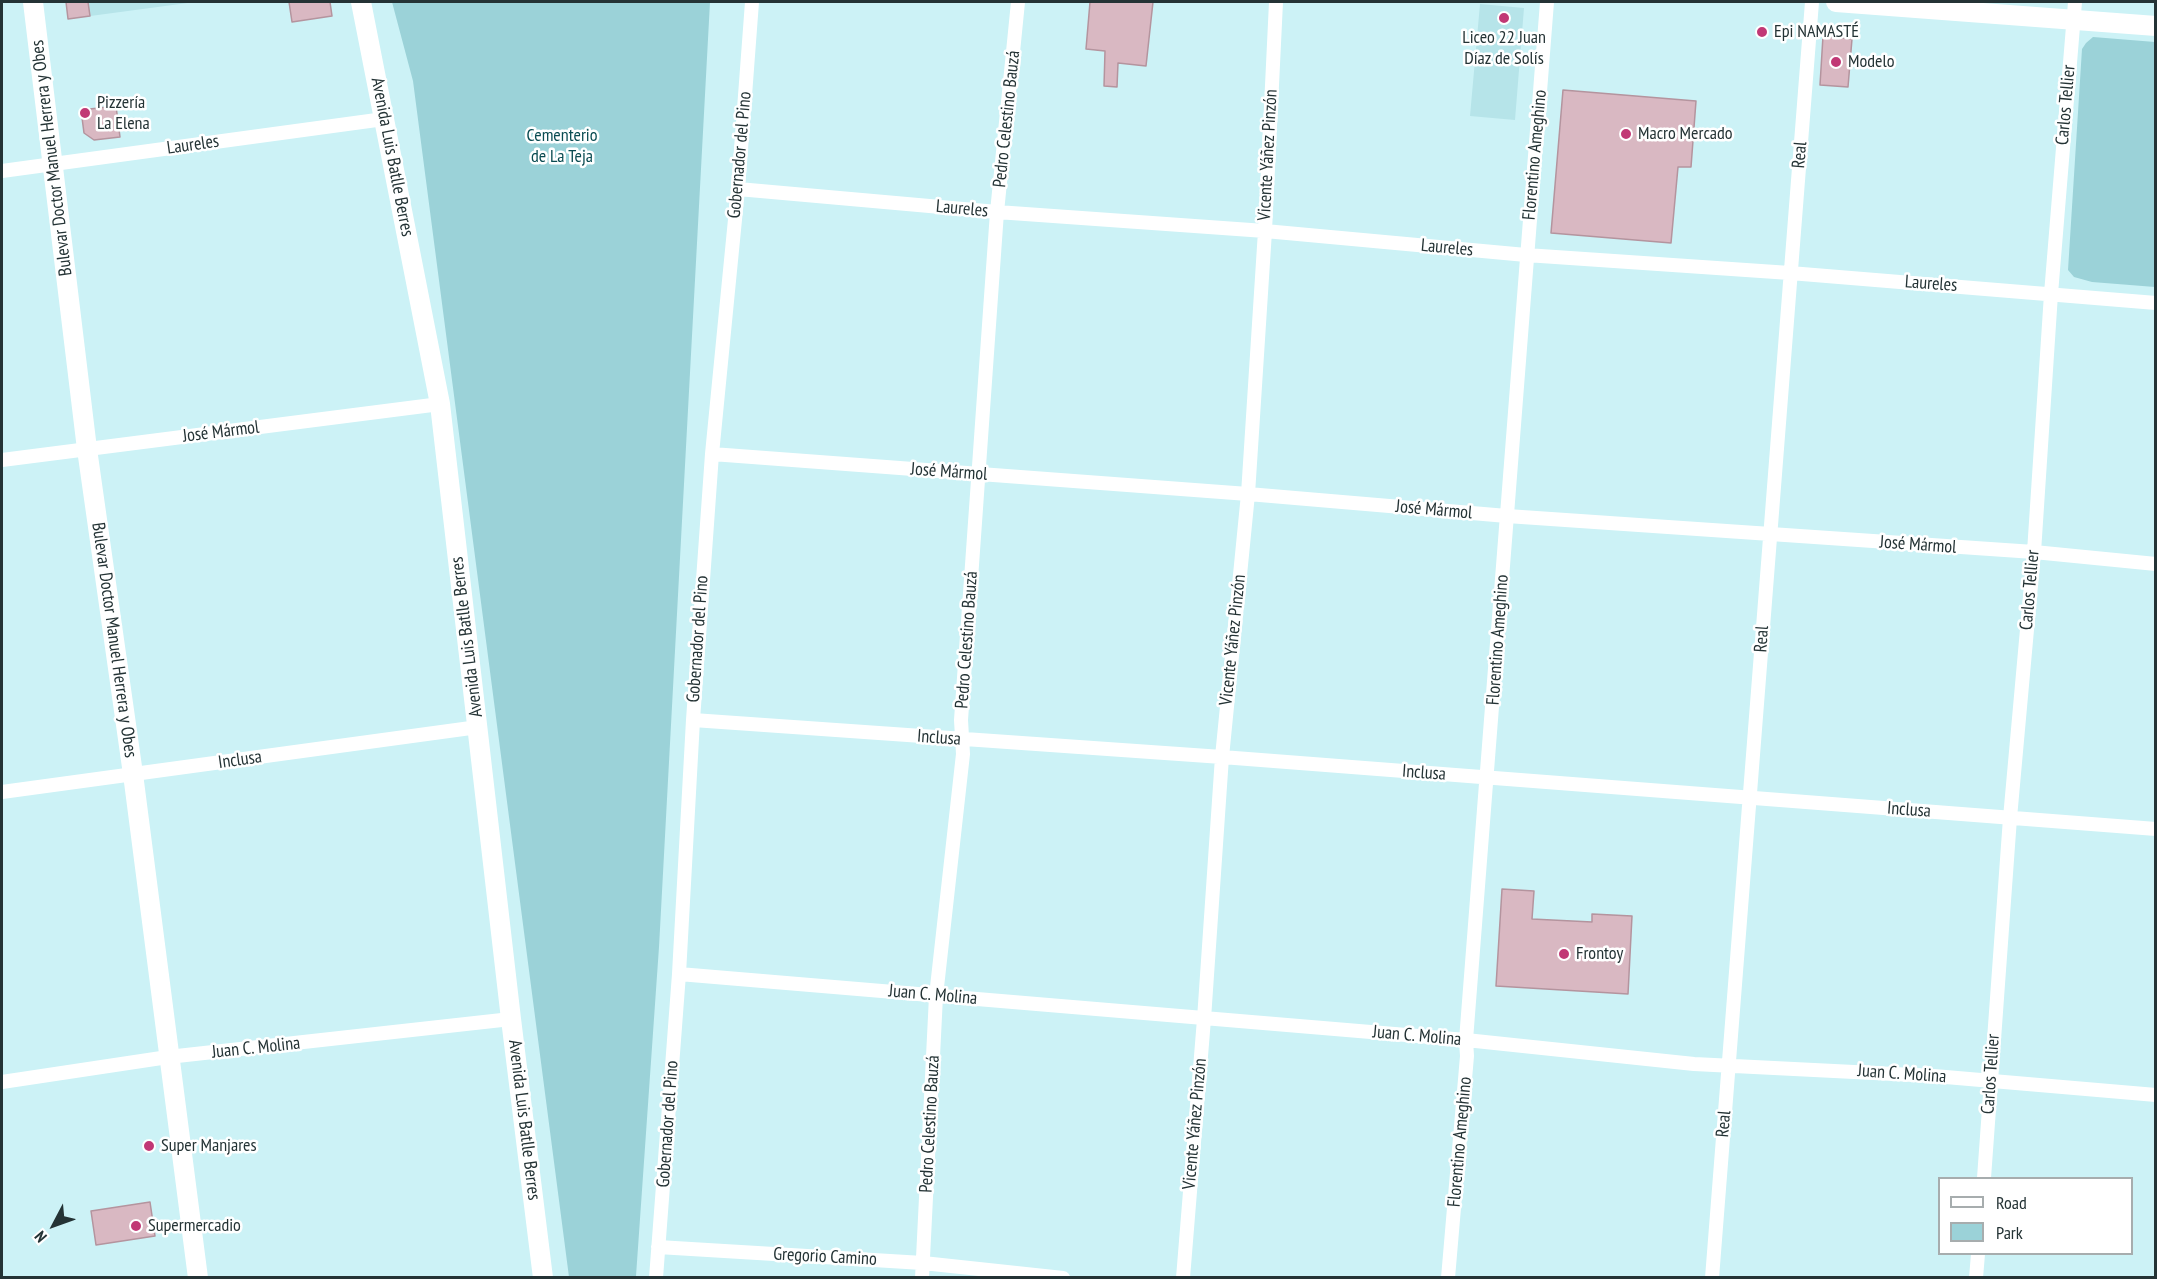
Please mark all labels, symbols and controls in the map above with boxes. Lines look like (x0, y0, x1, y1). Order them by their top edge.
marker: Liceo 22 Juan Díaz de Solís (1497, 11, 1511, 25)
place label: Epi NAMASTÉ (1774, 21, 1859, 43)
marker: Epi NAMASTÉ (1755, 25, 1769, 39)
place label: Liceo 22 Juan Díaz de Solís (1462, 27, 1546, 70)
street label: Bulevar Doctor Manuel Herrera y Obes (27, 39, 77, 277)
street label: Pedro Celestino Bauzá (989, 49, 1025, 189)
place label: Modelo (1848, 51, 1894, 73)
marker: Modelo (1829, 55, 1843, 69)
street label: Carlos Tellier (2052, 64, 2080, 146)
street label: Avenida Luis Batlle Berres (366, 76, 418, 238)
street label: Vicente Yáñez Pinzón (1254, 89, 1282, 221)
street label: Florentino Ameghino (1519, 89, 1551, 221)
street label: Gobernador del Pino (724, 91, 756, 219)
place label: Pizzería La Elena (97, 92, 150, 134)
marker: Pizzería La Elena (78, 106, 92, 120)
place label: Macro Mercado (1638, 123, 1733, 145)
park label: Cementerio de La Teja (526, 125, 598, 168)
marker: Macro Mercado (1619, 127, 1633, 141)
street label: Laureles (166, 131, 220, 159)
street label: Real (1788, 141, 1812, 169)
street label: Laureles (935, 196, 989, 222)
street label: Laureles (1420, 235, 1474, 261)
street label: Laureles (1904, 271, 1958, 297)
street label: José Mármol (182, 417, 260, 447)
street label: José Mármol (910, 459, 988, 485)
street label: José Mármol (1395, 496, 1473, 524)
street label: Bulevar Doctor Manuel Herrera y Obes (87, 521, 141, 759)
street label: José Mármol (1879, 532, 1957, 558)
street label: Carlos Tellier (2016, 549, 2044, 631)
street label: Avenida Luis Batlle Berres (446, 556, 488, 718)
street label: Pedro Celestino Bauzá (951, 571, 983, 709)
street label: Vicente Yáñez Pinzón (1215, 574, 1251, 706)
street label: Florentino Ameghino (1483, 574, 1513, 706)
street label: Gobernador del Pino (683, 575, 713, 703)
street label: Real (1750, 625, 1774, 653)
street label: Inclusa (916, 726, 962, 750)
street label: Inclusa (217, 746, 263, 774)
street label: Inclusa (1401, 761, 1447, 785)
street label: Inclusa (1886, 798, 1932, 822)
place label: Frontoy (1576, 943, 1623, 965)
marker: Frontoy (1557, 947, 1571, 961)
street label: Juan C. Molina (888, 980, 978, 1010)
street label: Juan C. Molina (1372, 1021, 1462, 1051)
street label: Juan C. Molina (211, 1033, 301, 1063)
street label: Carlos Tellier (1977, 1033, 2005, 1115)
street label: Avenida Luis Batlle Berres (503, 1039, 545, 1201)
street label: Pedro Celestino Bauzá (916, 1055, 944, 1193)
street label: Vicente Yáñez Pinzón (1179, 1058, 1211, 1190)
street label: Gobernador del Pino (653, 1060, 683, 1188)
street label: Juan C. Molina (1857, 1060, 1947, 1088)
street label: Florentino Ameghino (1444, 1076, 1476, 1208)
street label: Real (1712, 1110, 1736, 1138)
place label: Super Manjares (161, 1135, 257, 1157)
marker: Super Manjares (142, 1139, 156, 1153)
legend (1938, 1177, 2133, 1255)
text: Road (1996, 1191, 2027, 1214)
north arrow (24, 1195, 84, 1255)
place label: Supermercadio (148, 1215, 241, 1237)
marker: Supermercadio (129, 1219, 143, 1233)
text: Park (1996, 1221, 2023, 1244)
text: N (30, 1227, 51, 1247)
street label: Gregorio Camino (773, 1244, 877, 1270)

